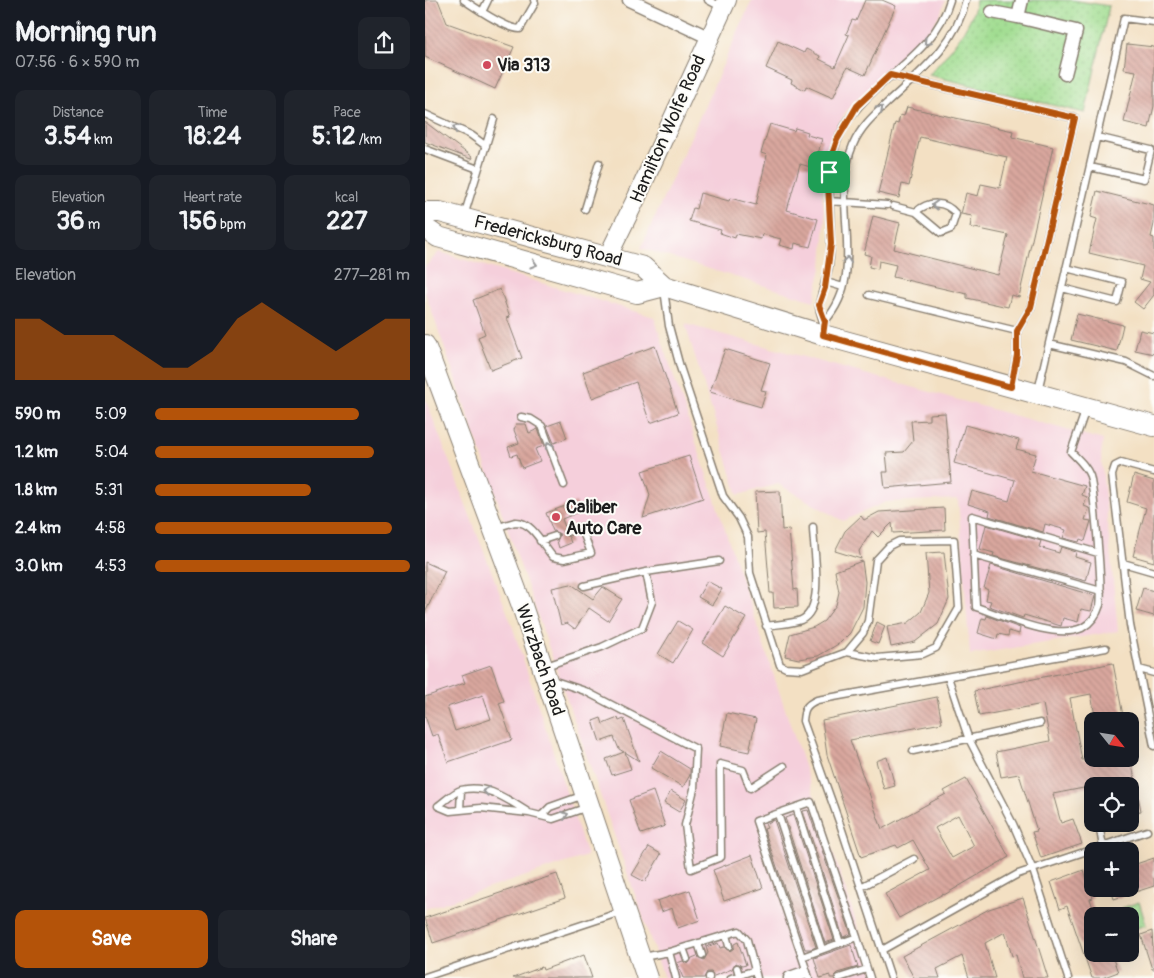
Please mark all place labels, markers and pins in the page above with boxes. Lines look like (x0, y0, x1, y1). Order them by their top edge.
place label: Via 313 (497, 54, 550, 77)
marker: Via 313 (481, 59, 493, 71)
pin (808, 151, 850, 193)
place label: Caliber Auto Care (566, 496, 642, 540)
marker: Caliber Auto Care (550, 511, 562, 523)

